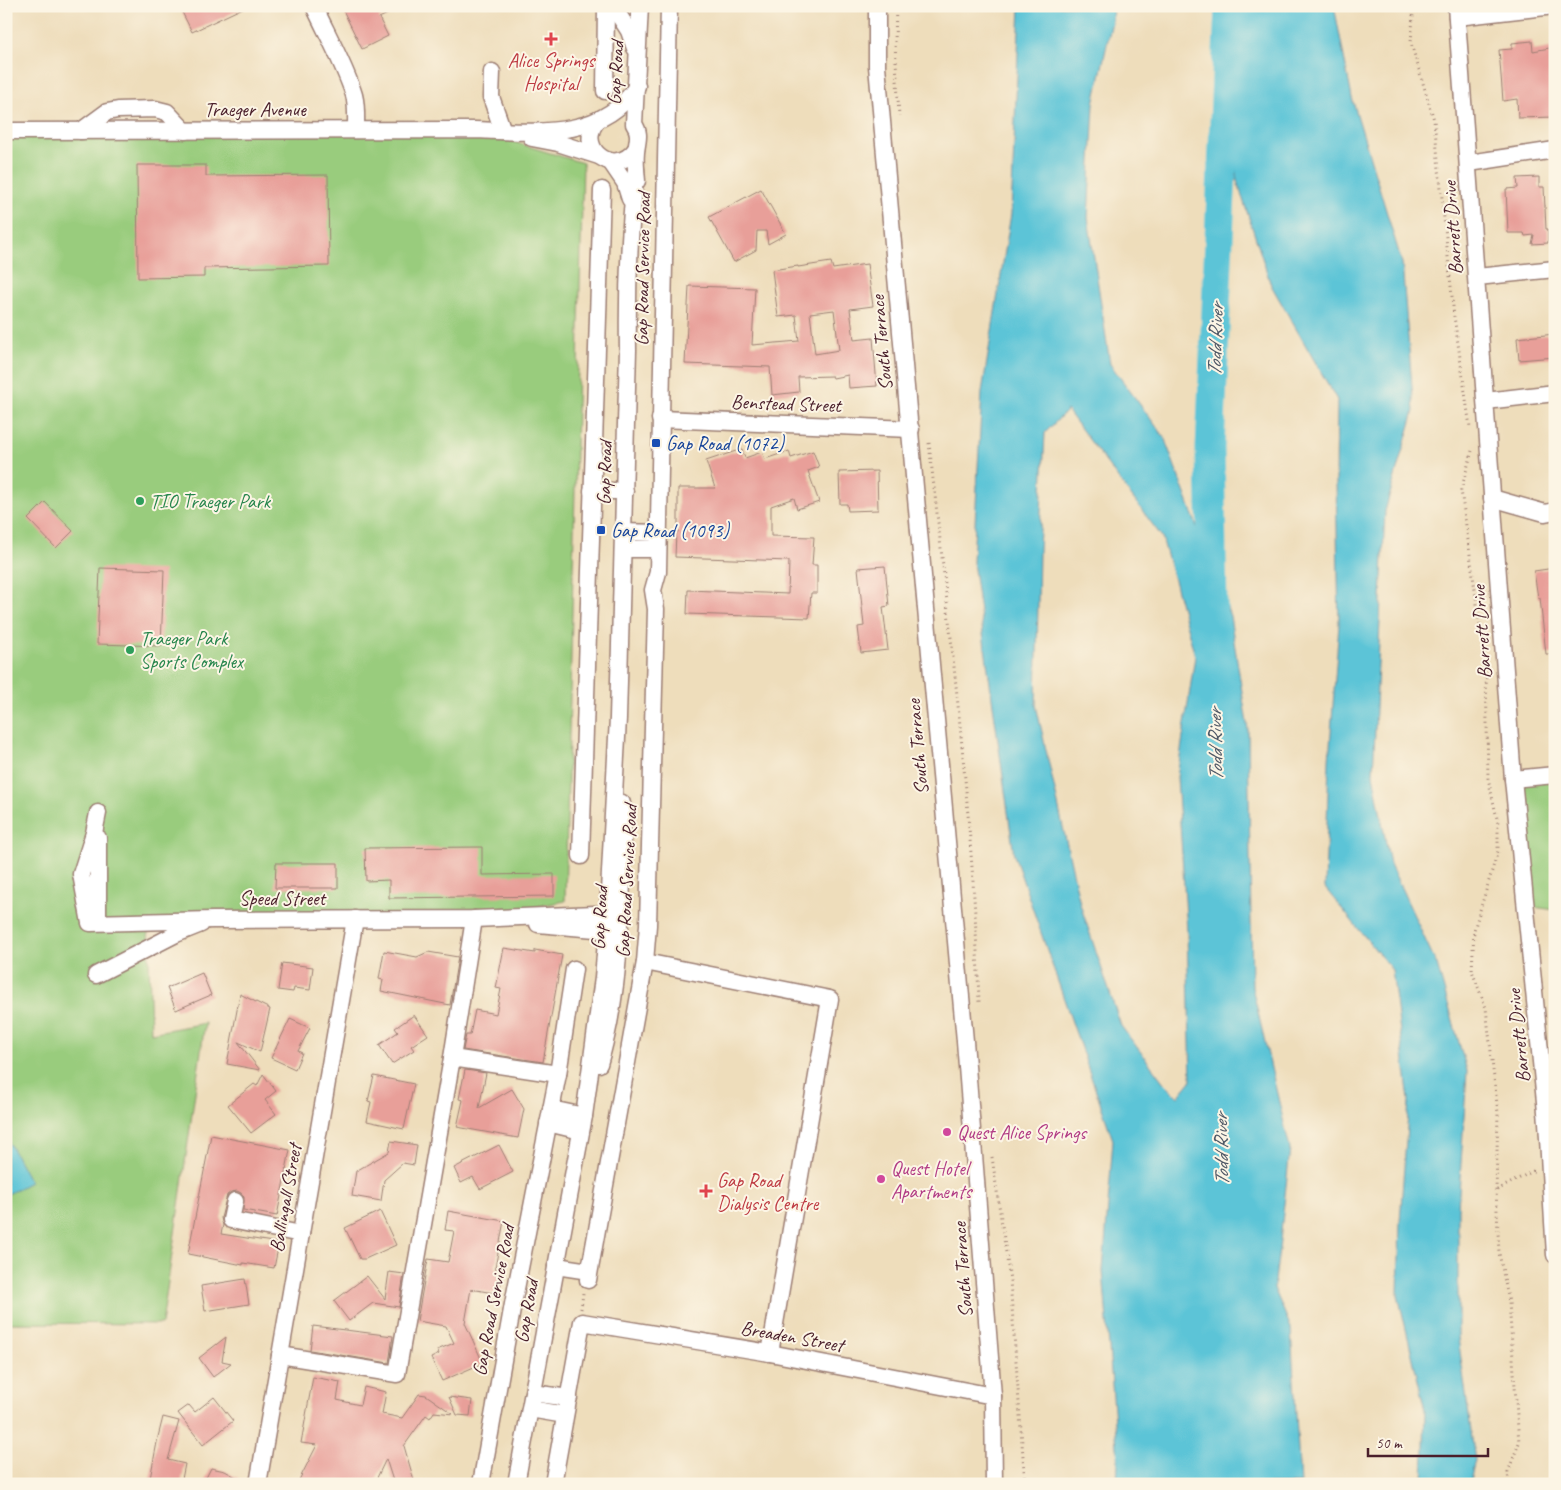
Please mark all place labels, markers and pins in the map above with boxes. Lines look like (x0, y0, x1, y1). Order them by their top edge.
marker: Alice Springs Hospital (544, 32, 558, 46)
place label: Alice Springs Hospital (508, 48, 597, 96)
place label: Gap Road (1072) (666, 431, 785, 456)
marker: Gap Road (1072) (650, 437, 662, 449)
place label: TIO Traeger Park (150, 489, 272, 514)
marker: TIO Traeger Park (134, 495, 146, 507)
place label: Gap Road (1093) (611, 518, 730, 543)
marker: Gap Road (1093) (595, 524, 607, 536)
place label: Traeger Park Sports Complex (140, 626, 245, 674)
marker: Traeger Park Sports Complex (124, 644, 136, 656)
place label: Quest Alice Springs (957, 1120, 1088, 1145)
marker: Quest Alice Springs (941, 1126, 953, 1138)
place label: Quest Hotel Apartments (891, 1156, 973, 1204)
place label: Gap Road Dialysis Centre (717, 1168, 820, 1216)
marker: Quest Hotel Apartments (875, 1173, 887, 1185)
marker: Gap Road Dialysis Centre (699, 1184, 713, 1198)

